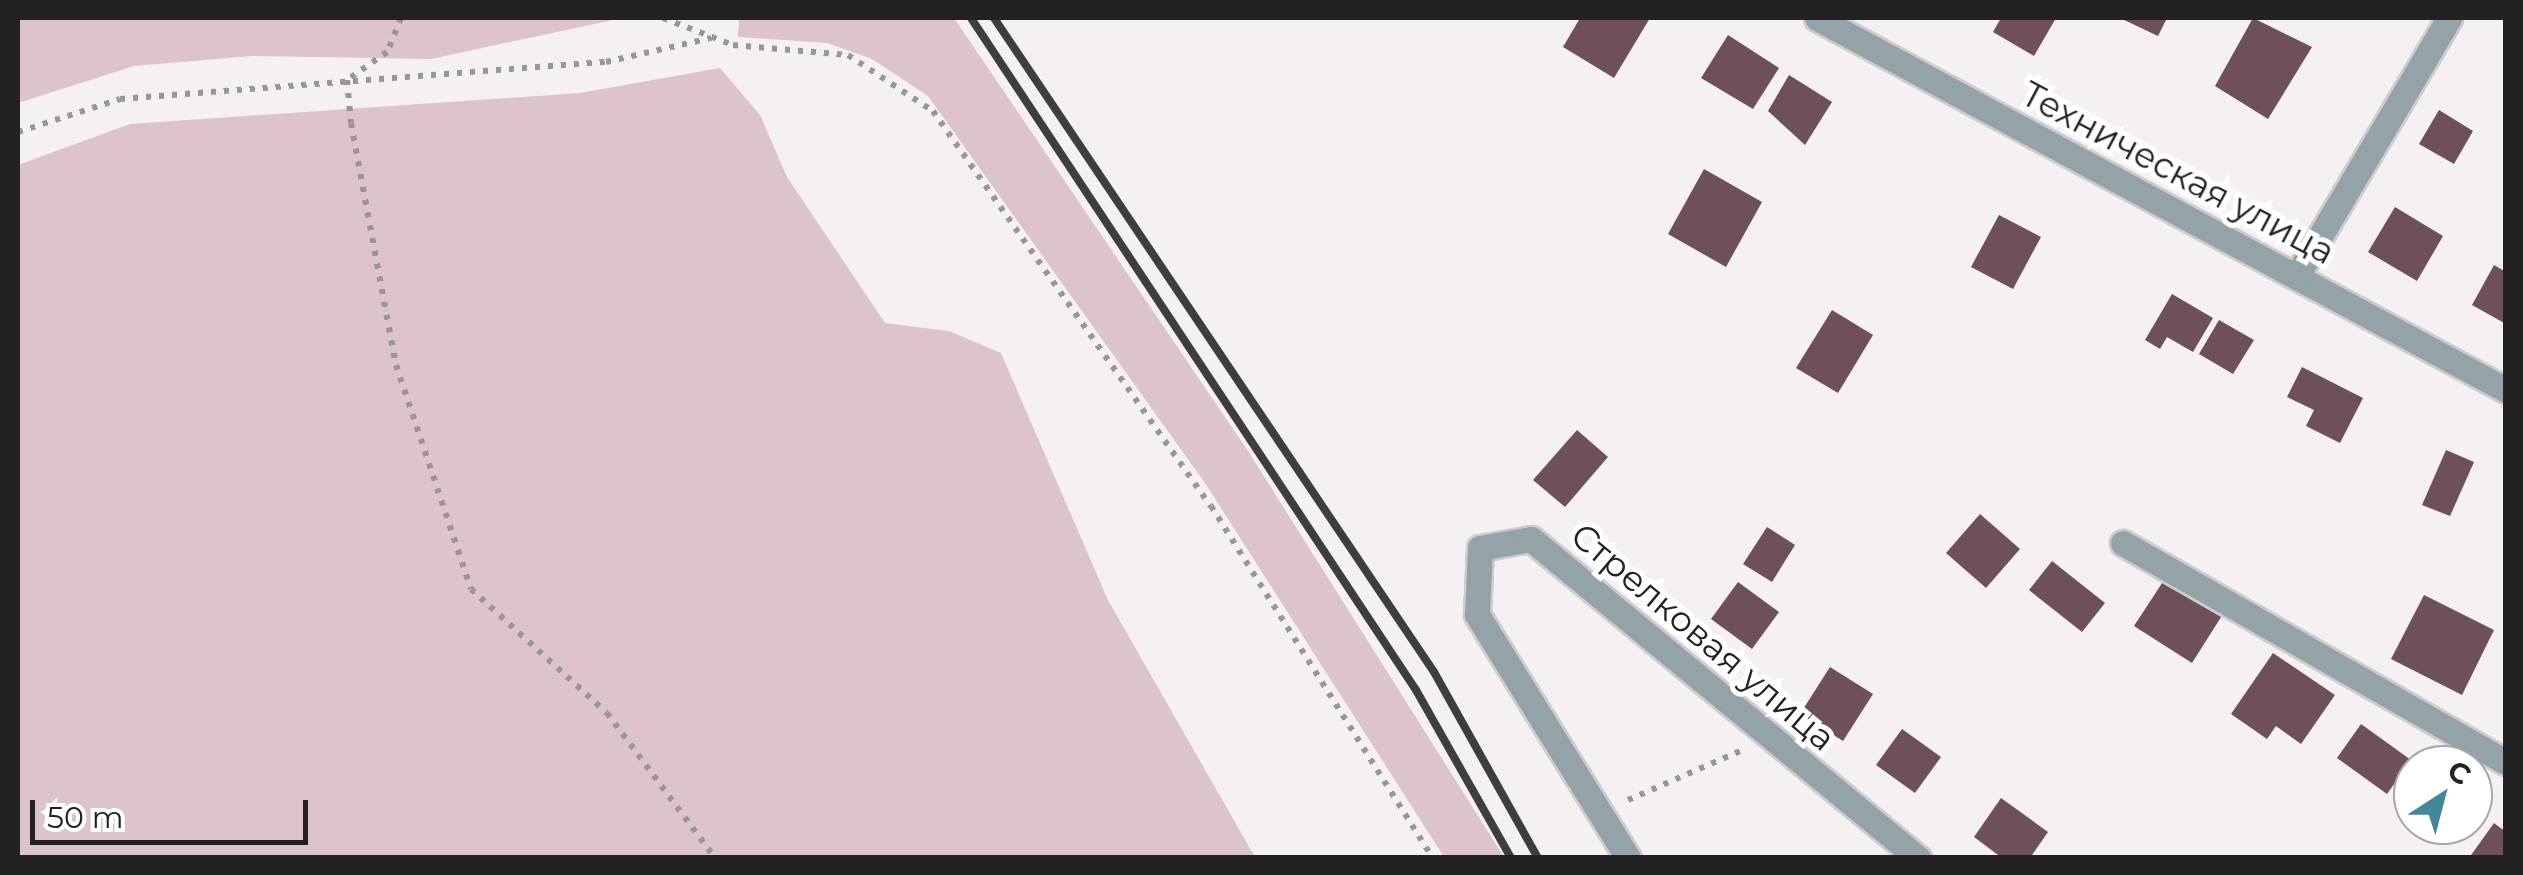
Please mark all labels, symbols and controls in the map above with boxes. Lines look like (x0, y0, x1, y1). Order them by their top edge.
street label: Техническая улица (2014, 73, 2342, 273)
street label: Стрелковая улица (1562, 514, 1844, 760)
north arrow (2393, 745, 2493, 845)
text: С (2441, 753, 2478, 792)
scale bar (35, 780, 312, 842)
text: 50 m (47, 799, 124, 836)

